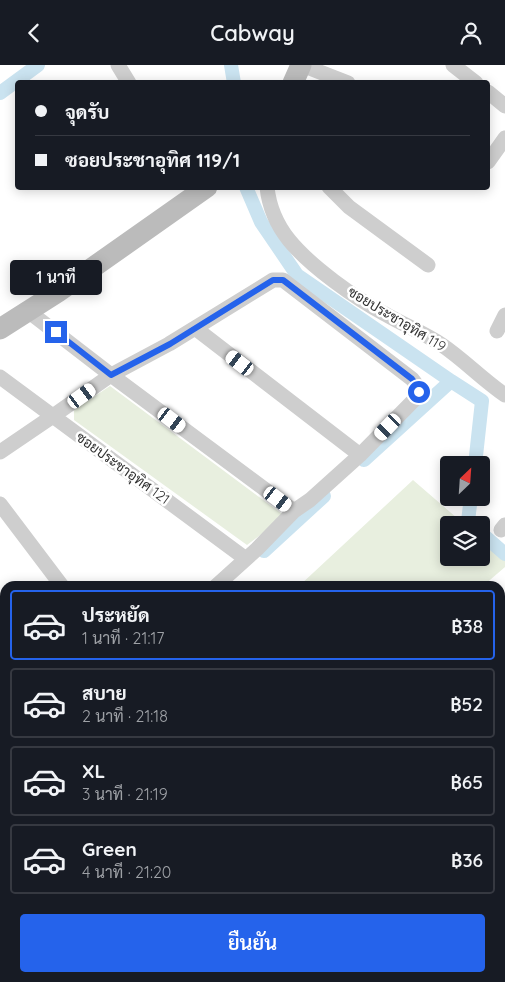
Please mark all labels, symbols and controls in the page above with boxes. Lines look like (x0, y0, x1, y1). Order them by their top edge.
icon: back (20, 19, 48, 47)
text: Cabway (210, 19, 295, 47)
icon: person (457, 19, 485, 47)
text: จุดรับ (65, 100, 109, 124)
text: ซอยประชาอุทิศ 119/1 (65, 148, 240, 172)
callout: 1 นาที (10, 259, 102, 295)
text: 1 นาที (36, 267, 76, 287)
street label: ซอยประชาอุทิศ 119 (344, 283, 450, 356)
route end (45, 321, 67, 343)
car (223, 348, 256, 378)
car (65, 381, 98, 411)
route start (408, 381, 430, 403)
car (155, 405, 188, 435)
car (372, 411, 403, 443)
street label: ซอยประชาอุทิศ 121 (72, 428, 173, 509)
north arrow (440, 456, 490, 506)
map controls (440, 456, 490, 566)
car (261, 484, 294, 514)
button: layers (440, 516, 490, 566)
icon: car (22, 603, 67, 648)
text: ประหยัด (82, 603, 150, 627)
text: ฿38 (451, 614, 483, 638)
text: 1 นาที · 21:17 (82, 628, 165, 648)
icon: car (22, 681, 67, 726)
text: สบาย (82, 681, 127, 705)
text: ฿52 (450, 692, 483, 716)
text: 2 นาที · 21:18 (82, 706, 168, 726)
icon: car (22, 759, 67, 804)
text: XL (82, 759, 105, 783)
text: ฿65 (450, 770, 483, 794)
text: 3 นาที · 21:19 (82, 784, 168, 804)
icon: car (22, 837, 67, 882)
text: Green (82, 837, 137, 861)
text: ฿36 (451, 848, 483, 872)
text: 4 นาที · 21:20 (82, 862, 171, 882)
button: ยืนยัน (20, 914, 485, 972)

